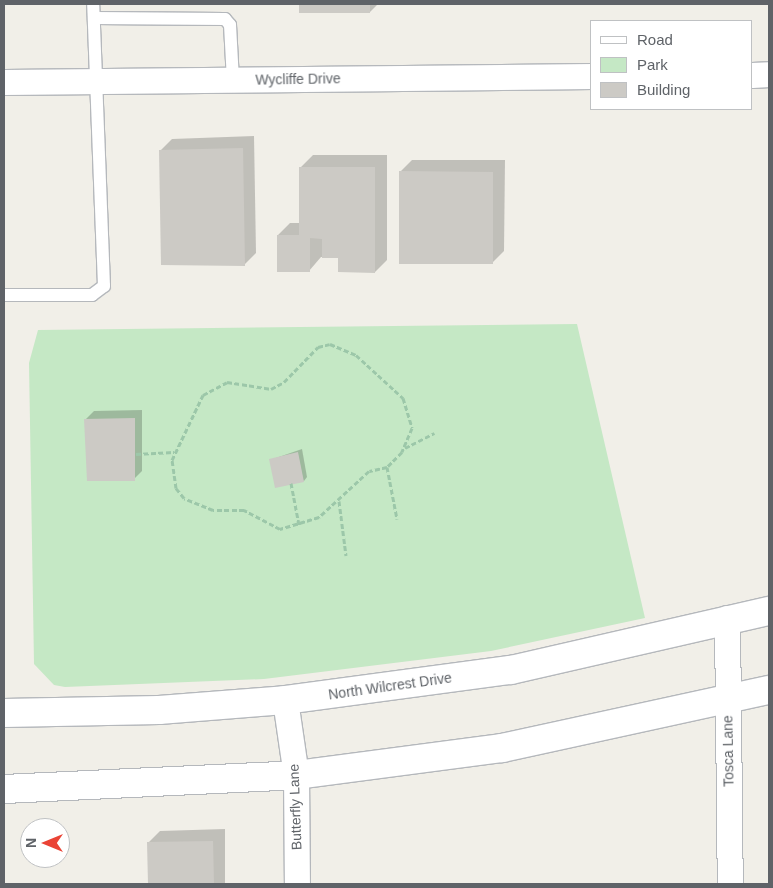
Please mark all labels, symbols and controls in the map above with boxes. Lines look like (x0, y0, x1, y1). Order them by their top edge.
legend (590, 20, 753, 110)
text: Road (637, 31, 673, 48)
text: Park (637, 56, 668, 73)
street label: Wycliffe Drive (255, 70, 341, 88)
text: Building (637, 81, 690, 98)
street label: North Wilcrest Drive (327, 669, 453, 703)
street label: Tosca Lane (719, 715, 737, 787)
street label: Butterfly Lane (285, 764, 305, 850)
north arrow (20, 818, 70, 868)
text: N (23, 838, 39, 848)

